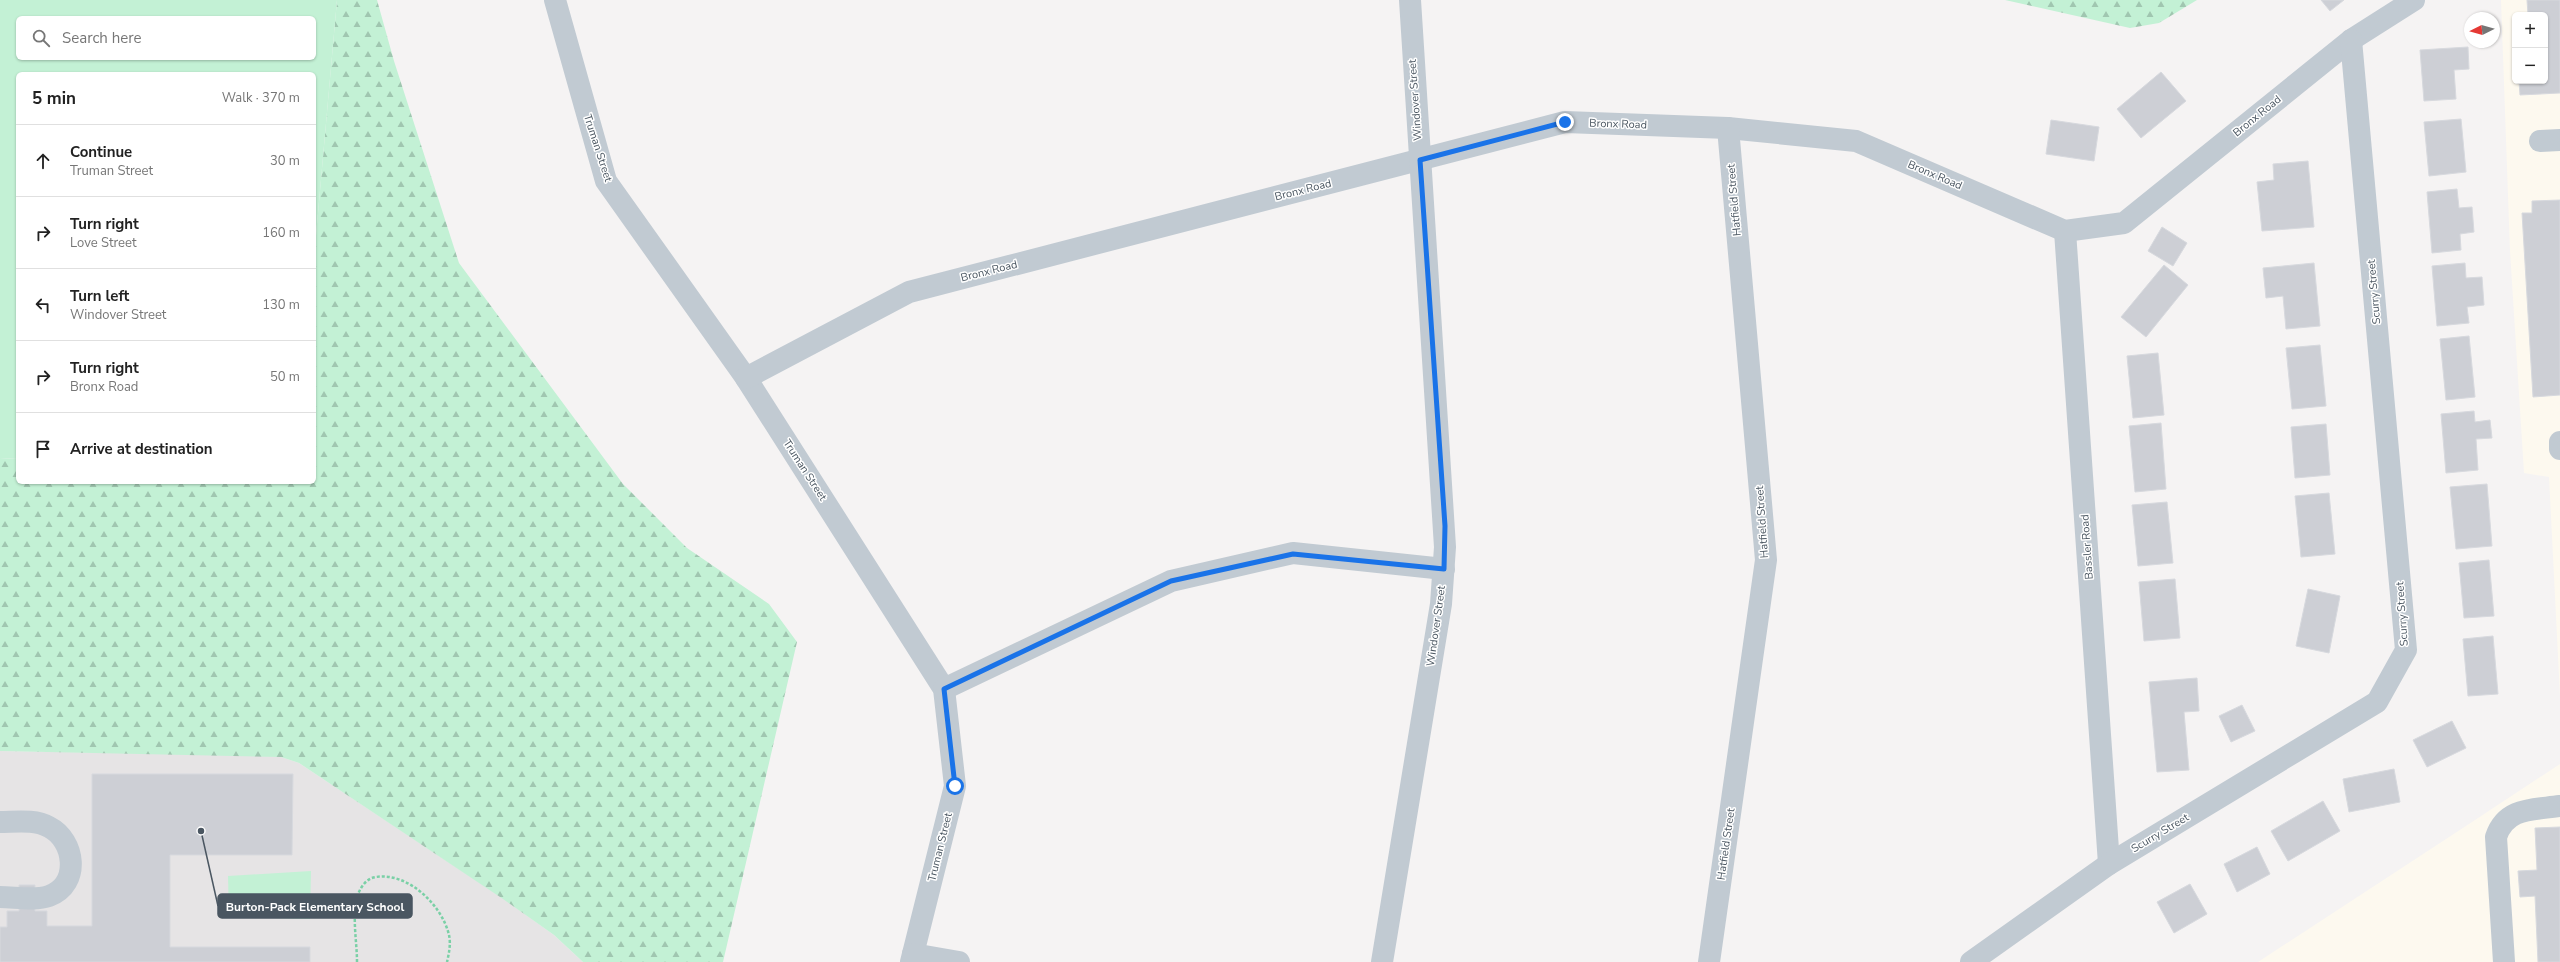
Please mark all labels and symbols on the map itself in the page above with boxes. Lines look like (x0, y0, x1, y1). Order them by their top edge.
north arrow (2464, 12, 2500, 48)
street label: Windover Street (1405, 59, 1425, 141)
street label: Bronx Road (2230, 92, 2284, 140)
street label: Truman Street (580, 112, 616, 184)
route end (1556, 113, 1574, 131)
street label: Bronx Road (1589, 115, 1647, 133)
street label: Bronx Road (1905, 157, 1965, 193)
street label: Hatfield Street (1723, 163, 1745, 237)
street label: Bronx Road (1273, 176, 1333, 204)
street label: Bronx Road (959, 257, 1019, 285)
street label: Scurry Street (2364, 259, 2384, 325)
street label: Truman Street (780, 436, 830, 504)
street label: Hatfield Street (1752, 485, 1772, 559)
street label: Bassler Road (2077, 514, 2097, 580)
street label: Scurry Street (2392, 581, 2412, 647)
street label: Windover Street (1423, 584, 1449, 667)
route start (946, 777, 964, 795)
street label: Hatfield Street (1714, 807, 1738, 881)
street label: Scurry Street (2128, 810, 2192, 856)
street label: Truman Street (924, 811, 956, 883)
callout: Burton-Pack Elementary School (218, 894, 412, 918)
text: Burton-Pack Elementary School (226, 899, 404, 915)

